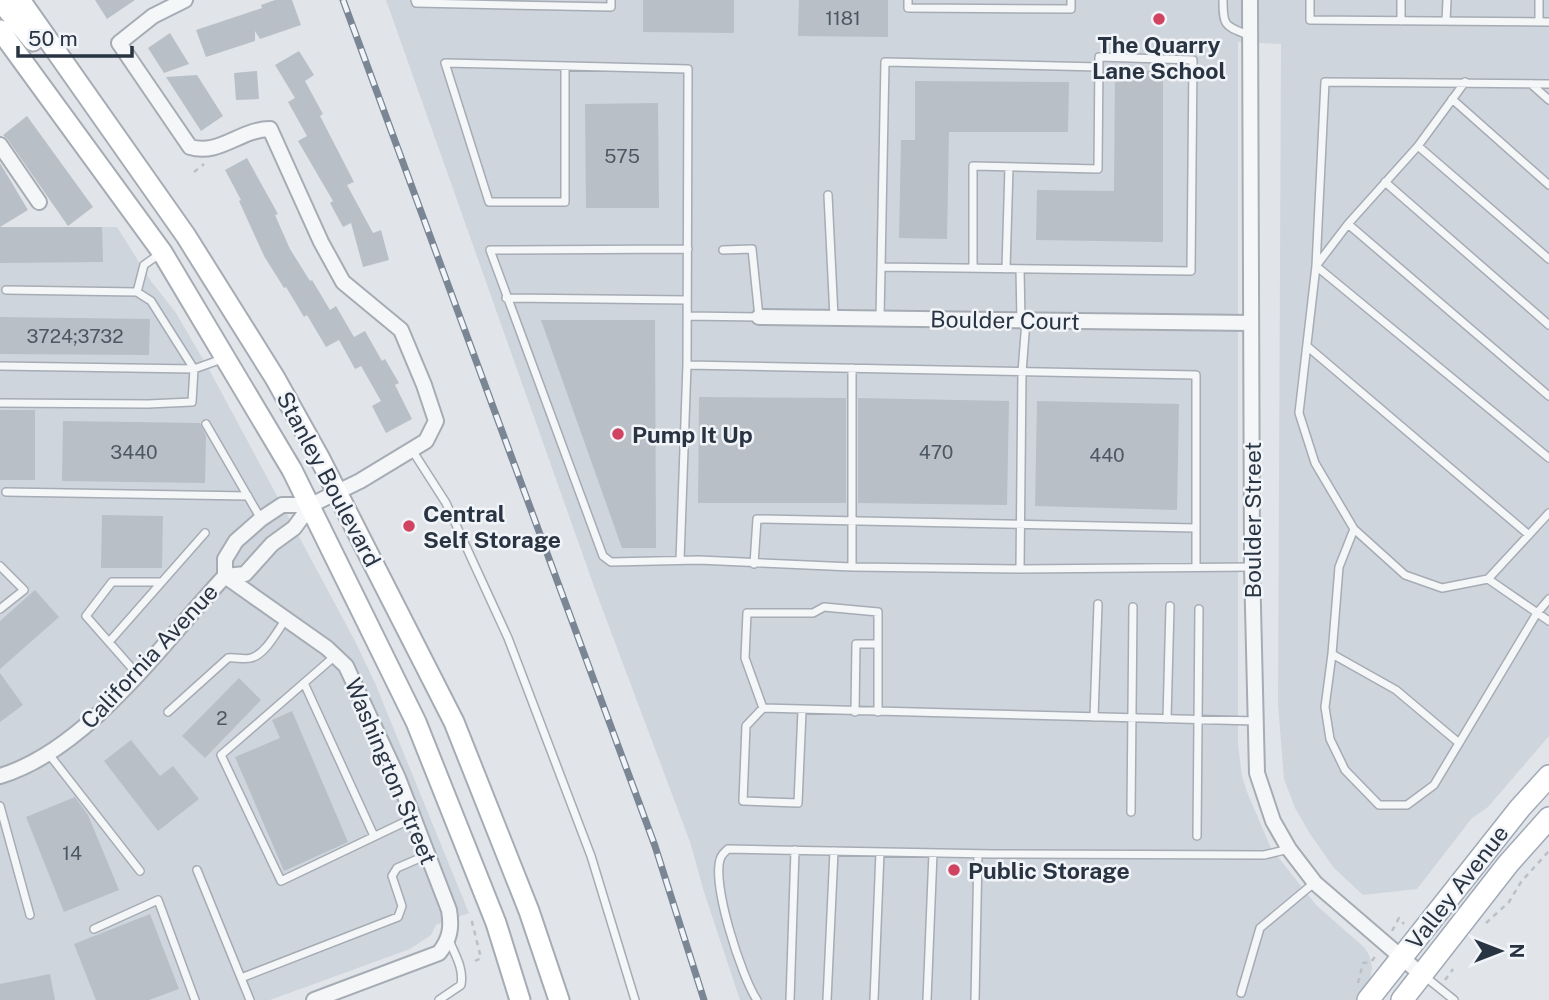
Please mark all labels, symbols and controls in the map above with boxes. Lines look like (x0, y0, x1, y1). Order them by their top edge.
house number: 1181 (825, 7, 861, 29)
marker: The Quarry Lane School (1151, 11, 1167, 27)
scale bar (18, 14, 131, 58)
text: 50 m (28, 26, 78, 51)
place label: The Quarry Lane School (1092, 31, 1226, 84)
house number: 575 (604, 145, 640, 167)
street label: Boulder Court (930, 305, 1080, 335)
house number: 3724;3732 (27, 325, 123, 347)
street label: Stanley Boulevard (271, 387, 387, 571)
place label: Pump It Up (632, 421, 753, 448)
marker: Pump It Up (610, 426, 626, 442)
house number: 3440 (110, 441, 158, 463)
house number: 470 (919, 441, 953, 463)
street label: Boulder Street (1239, 442, 1266, 598)
house number: 440 (1089, 444, 1125, 466)
place label: Central Self Storage (423, 500, 561, 553)
marker: Central Self Storage (401, 518, 417, 534)
street label: California Avenue (75, 578, 223, 734)
street label: Washington Street (340, 674, 442, 868)
house number: 2 (216, 707, 228, 729)
street label: Valley Avenue (1400, 820, 1514, 954)
house number: 14 (62, 842, 82, 864)
place label: Public Storage (968, 857, 1130, 884)
marker: Public Storage (946, 862, 962, 878)
north arrow (1465, 916, 1535, 986)
text: N (1506, 944, 1528, 958)

